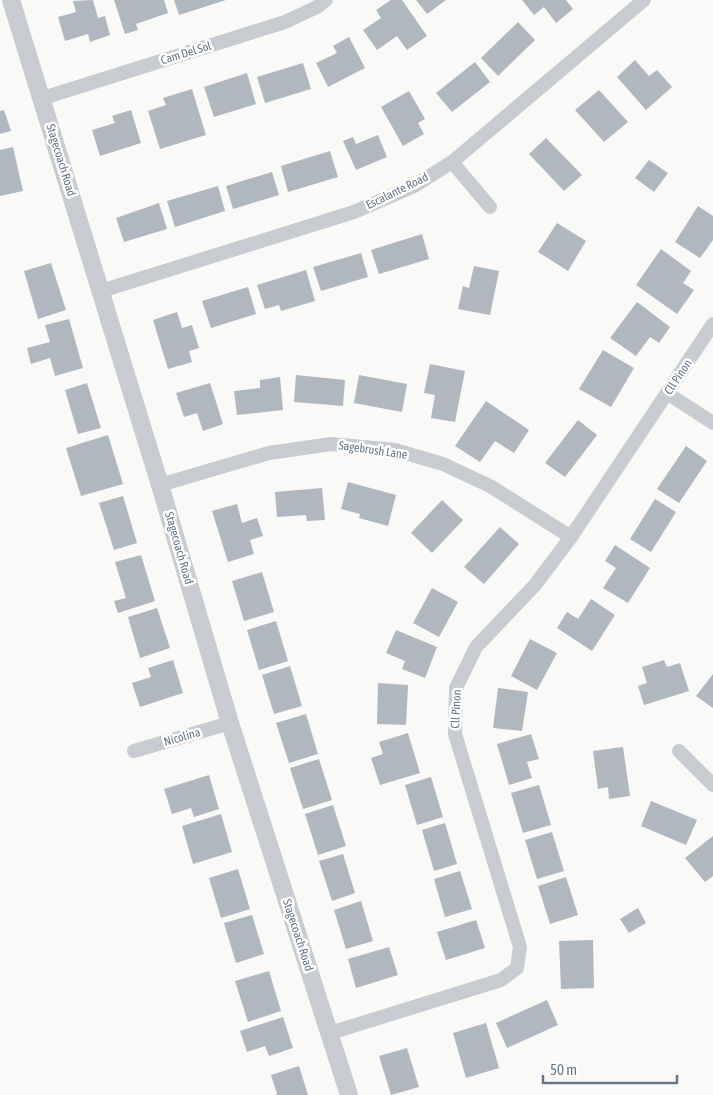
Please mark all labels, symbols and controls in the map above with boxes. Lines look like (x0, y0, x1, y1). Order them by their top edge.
street label: Cam Del Sol (159, 38, 214, 67)
street label: Stagecoach Road (43, 122, 79, 198)
street label: Escalante Road (364, 170, 430, 212)
street label: Cll Pinon (661, 357, 695, 397)
street label: Sagebrush Lane (338, 438, 408, 462)
street label: Stagecoach Road (162, 510, 196, 586)
street label: Cll Pinon (448, 689, 464, 729)
street label: Nicolina (162, 725, 202, 749)
street label: Stagecoach Road (280, 897, 316, 973)
scale bar (543, 1052, 677, 1084)
text: 50 m (550, 1061, 577, 1078)

